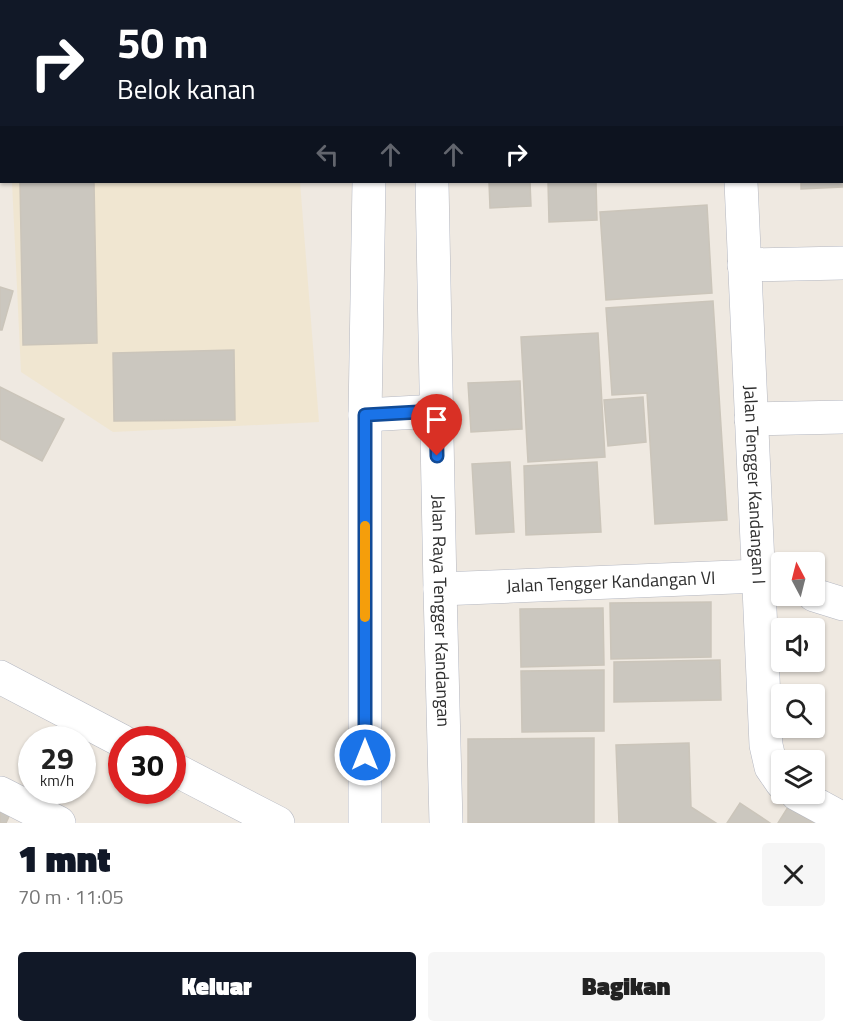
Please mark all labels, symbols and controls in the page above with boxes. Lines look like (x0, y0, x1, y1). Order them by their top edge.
text: 50 m (117, 10, 209, 74)
icon: right (18, 24, 96, 102)
text: Belok kanan (117, 68, 256, 109)
icon: left (311, 138, 344, 171)
icon: ahead (374, 138, 407, 171)
icon: ahead (437, 138, 470, 171)
icon: right (500, 138, 533, 171)
street label: Jalan Tengger Kandangan I (737, 385, 773, 585)
pin (411, 394, 462, 456)
icon: arrive (420, 403, 453, 436)
street label: Jalan Raya Tengger Kandangan (425, 495, 458, 727)
north arrow (771, 552, 825, 606)
map controls (771, 552, 825, 804)
street label: Jalan Tengger Kandangan VI (506, 564, 716, 599)
button: sound (771, 618, 825, 672)
button: search (771, 684, 825, 738)
position arrow (333, 723, 397, 787)
speed limit sign: 30 (108, 726, 186, 804)
text: 29 (40, 735, 74, 781)
button: layers (771, 750, 825, 804)
text: km/h (40, 769, 74, 792)
text: 1 mnt (18, 831, 111, 886)
button: close (762, 843, 825, 906)
text: 70 m · 11:05 (18, 881, 124, 912)
button: Keluar (18, 952, 416, 1021)
button: Bagikan (428, 952, 825, 1021)

